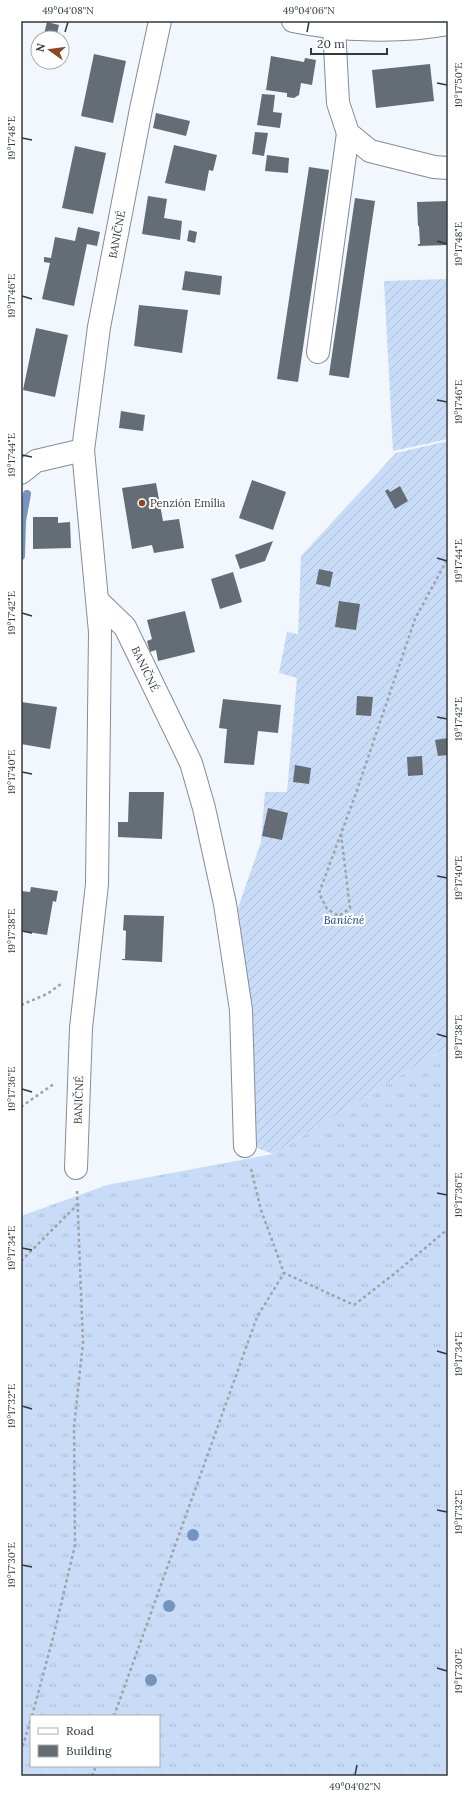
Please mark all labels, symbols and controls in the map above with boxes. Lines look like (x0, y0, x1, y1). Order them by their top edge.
text: 49°04'08"N (42, 4, 94, 17)
text: 49°04'06"N (283, 4, 335, 17)
north arrow (30, 30, 70, 70)
scale bar (311, 30, 387, 56)
text: 20 m (317, 36, 345, 51)
text: N (32, 41, 48, 53)
text: 19°17'50"E (452, 62, 465, 108)
text: 19°17'48"E (5, 116, 18, 160)
street label: BANIČNÉ (105, 209, 128, 260)
text: 19°17'48"E (452, 222, 465, 266)
text: 19°17'46"E (5, 274, 18, 318)
text: 19°17'46"E (452, 380, 465, 424)
text: 19°17'44"E (5, 433, 18, 477)
place label: Penzión Emília (150, 496, 226, 510)
marker: Penzión Emília (137, 498, 147, 508)
text: 19°17'44"E (452, 539, 465, 583)
text: 19°17'42"E (5, 591, 18, 635)
street label: BANIČNÉ (128, 644, 162, 694)
text: 19°17'42"E (452, 697, 465, 741)
text: 19°17'40"E (5, 750, 18, 794)
text: 19°17'40"E (452, 856, 465, 900)
text: 19°17'38"E (5, 909, 18, 953)
park label: Baničné (324, 913, 364, 927)
text: 19°17'38"E (452, 1015, 465, 1059)
text: 19°17'36"E (5, 1067, 18, 1111)
street label: BANIČNÉ (71, 1075, 86, 1124)
text: 19°17'36"E (452, 1173, 465, 1217)
text: 19°17'34"E (5, 1226, 18, 1270)
text: 19°17'34"E (452, 1332, 465, 1376)
text: 19°17'32"E (5, 1384, 18, 1428)
text: 19°17'32"E (452, 1490, 465, 1534)
text: 19°17'30"E (5, 1542, 18, 1588)
text: 19°17'30"E (452, 1648, 465, 1694)
legend (30, 1715, 160, 1767)
text: Road (66, 1723, 94, 1738)
text: Building (66, 1743, 112, 1758)
text: 49°04'02"N (329, 1780, 381, 1793)

